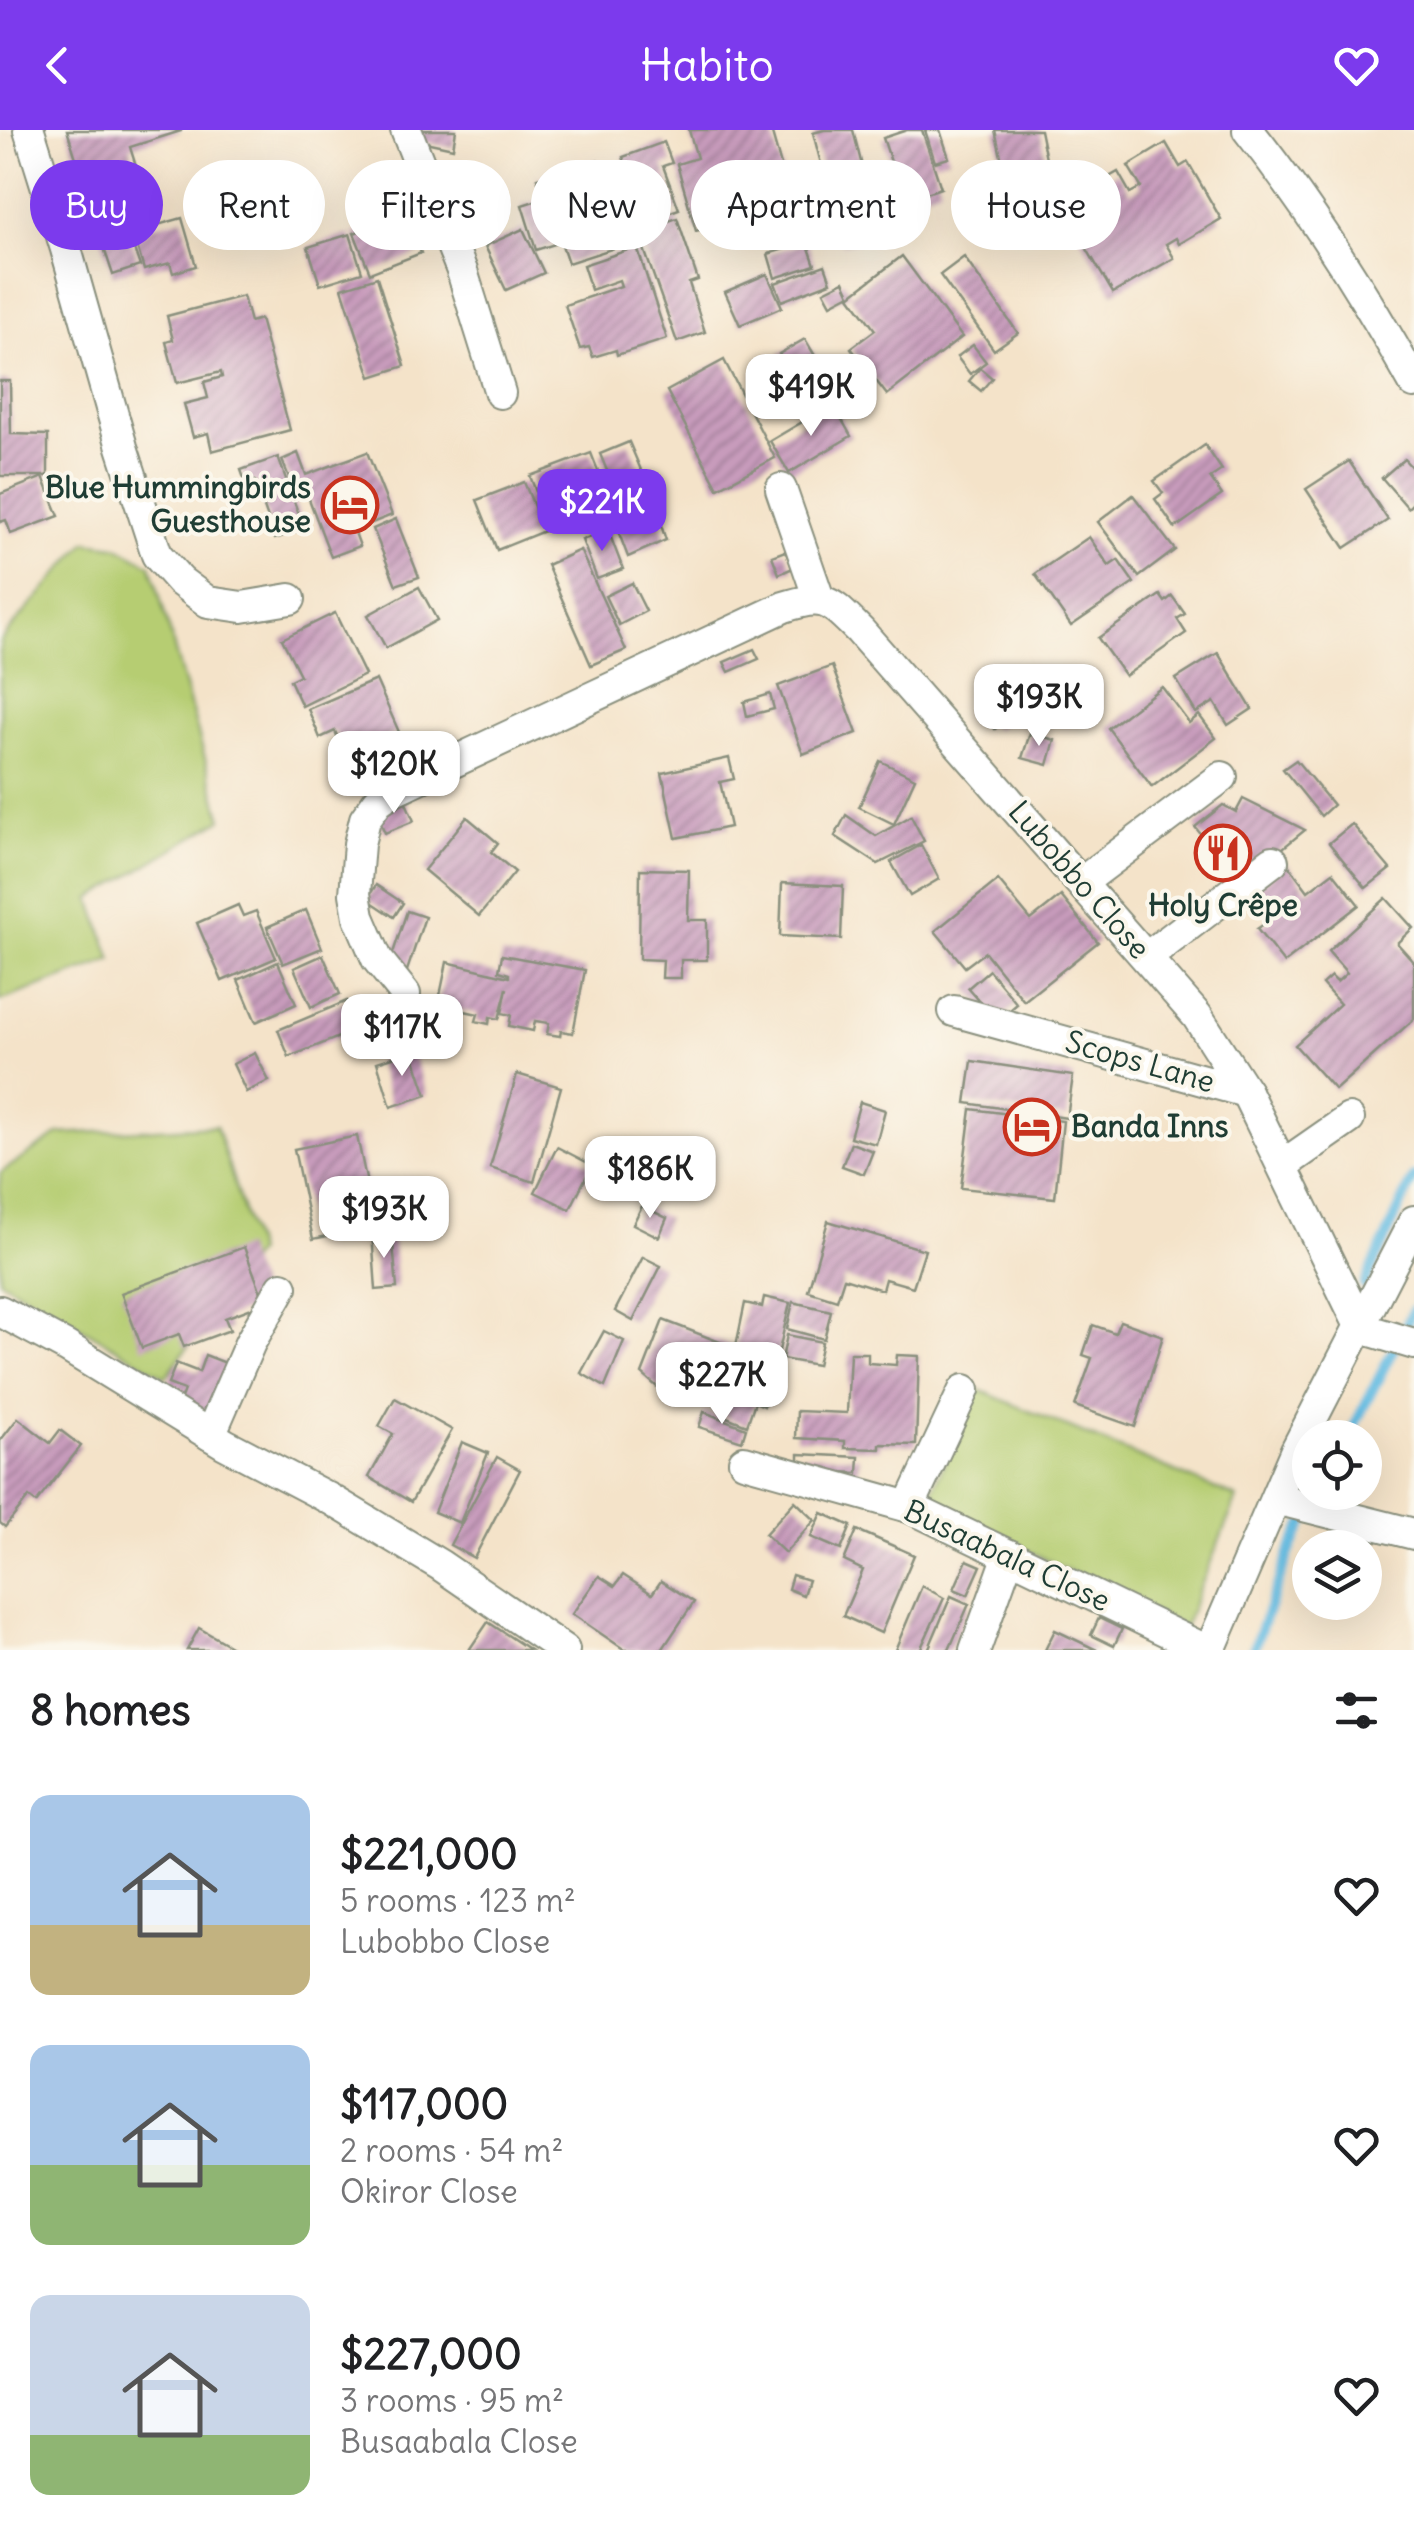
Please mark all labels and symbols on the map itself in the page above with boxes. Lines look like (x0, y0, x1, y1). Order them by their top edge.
pin: $419K (741, 354, 881, 439)
place label: Blue Hummingbirds Guesthouse (45, 468, 311, 540)
pin: $221K (532, 469, 672, 554)
hotel icon: Blue Hummingbirds Guesthouse (320, 475, 380, 535)
pin: $193K (969, 664, 1109, 749)
pin: $120K (324, 731, 464, 816)
street label: Lubobbo Close (1001, 792, 1159, 966)
restaurant icon: Holy Crêpe (1193, 823, 1253, 883)
place label: Holy Crêpe (1148, 886, 1298, 924)
pin: $117K (332, 994, 472, 1079)
street label: Scops Lane (1061, 1022, 1219, 1100)
hotel icon: Banda Inns (1002, 1097, 1062, 1157)
place label: Banda Inns (1071, 1107, 1228, 1145)
pin: $186K (580, 1136, 720, 1221)
pin: $193K (314, 1176, 454, 1261)
pin: $227K (652, 1342, 792, 1427)
street label: Busaabala Close (898, 1491, 1116, 1619)

